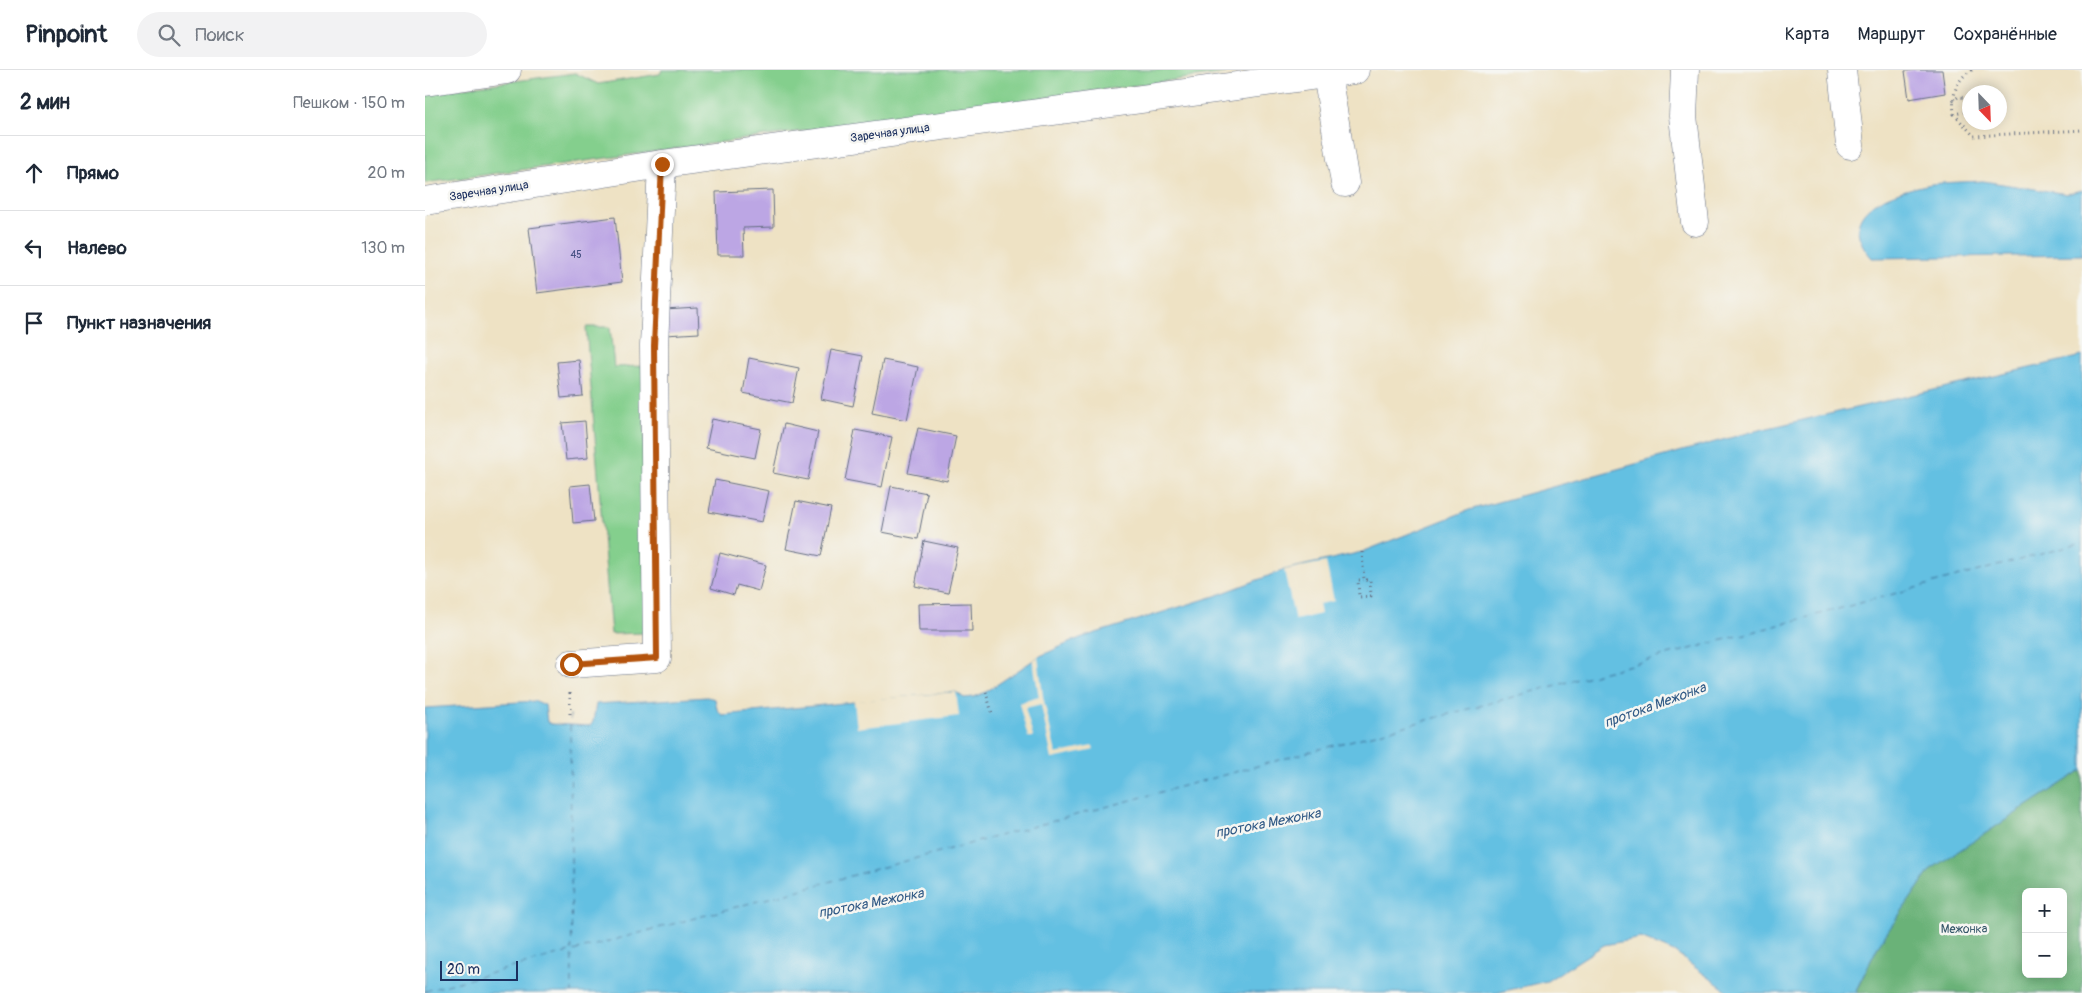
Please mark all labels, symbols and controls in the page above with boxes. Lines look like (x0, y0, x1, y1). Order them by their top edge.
search box (137, 12, 487, 57)
text: Pinpoint (25, 20, 107, 49)
icon: search (155, 21, 183, 49)
text: Поиск (195, 23, 245, 47)
text: Карта (1785, 23, 1829, 46)
text: Маршрут (1857, 23, 1925, 46)
text: Сохранённые (1953, 23, 2057, 46)
north arrow (1962, 85, 2007, 130)
text: 2 мин (20, 89, 70, 116)
text: Пешком · 150 m (293, 93, 405, 113)
street label: Заречная улица (849, 120, 931, 146)
route end (651, 153, 674, 176)
icon: ahead (20, 159, 48, 187)
text: Прямо (67, 161, 119, 185)
text: 20 m (367, 163, 405, 183)
street label: Заречная улица (448, 177, 530, 205)
icon: left (20, 234, 48, 262)
text: Налево (67, 236, 127, 260)
text: 130 m (361, 238, 405, 258)
house number: 45 (570, 249, 582, 261)
icon: arrive (20, 309, 48, 337)
text: Пункт назначения (67, 311, 211, 335)
route start (560, 653, 583, 676)
water label: протока Межонка (1602, 678, 1709, 731)
water label: протока Межонка (1214, 804, 1323, 842)
water label: протока Межонка (817, 884, 926, 922)
map controls (2022, 888, 2067, 978)
button: + (2022, 888, 2067, 933)
park label: Межонка (1941, 922, 1988, 937)
button: − (2022, 933, 2067, 978)
scale bar (440, 958, 517, 981)
text: 20 m (447, 961, 480, 978)

